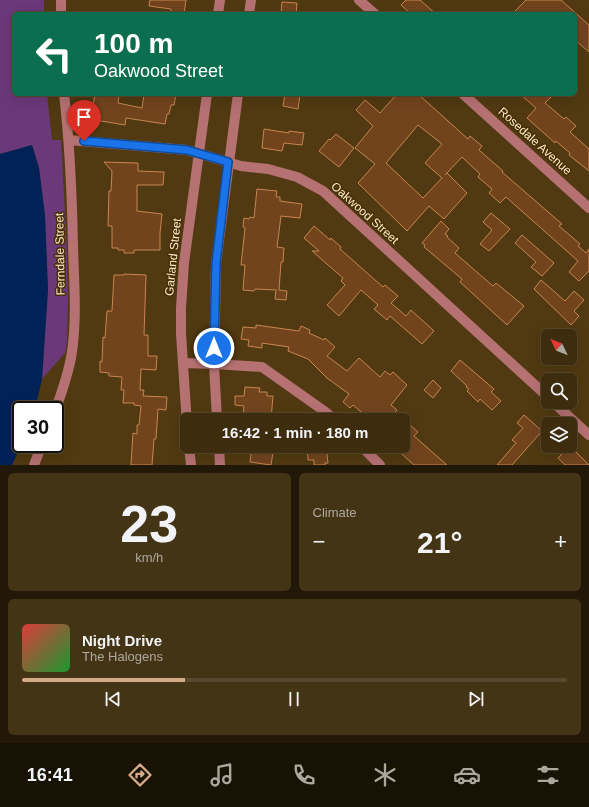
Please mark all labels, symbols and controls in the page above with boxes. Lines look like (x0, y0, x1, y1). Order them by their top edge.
icon: left (28, 28, 80, 80)
text: 100 m (94, 28, 173, 59)
text: Oakwood Street (94, 61, 223, 81)
pin (67, 100, 101, 141)
street label: Rosedale Avenue (495, 104, 575, 178)
icon: arrive (73, 106, 95, 128)
street label: Oakwood Street (328, 179, 402, 247)
street label: Ferndale Street (52, 212, 68, 295)
street label: Garland Street (162, 217, 184, 297)
position arrow (193, 327, 235, 369)
north arrow (541, 329, 577, 365)
map controls (541, 329, 577, 453)
button: search (541, 373, 577, 409)
speed limit sign: 30 (12, 401, 64, 453)
button: layers (541, 417, 577, 453)
text: 16:42 · 1 min · 180 m (222, 424, 368, 441)
text: 23 (120, 495, 178, 553)
text: Climate (313, 505, 357, 520)
text: 21° (417, 526, 462, 559)
text: − (313, 529, 325, 554)
text: + (554, 529, 567, 554)
text: km/h (135, 550, 163, 565)
text: Night Drive (82, 632, 162, 649)
text: The Halogens (82, 649, 163, 664)
icon: previous (102, 688, 124, 710)
icon: pause (283, 688, 305, 710)
icon: next (465, 688, 487, 710)
icon: directions (126, 761, 154, 789)
icon: music (208, 761, 236, 789)
icon: phone (290, 761, 318, 789)
icon: climate (371, 761, 399, 789)
icon: car (453, 761, 481, 789)
icon: filters (534, 761, 562, 789)
text: 16:41 (27, 765, 73, 785)

